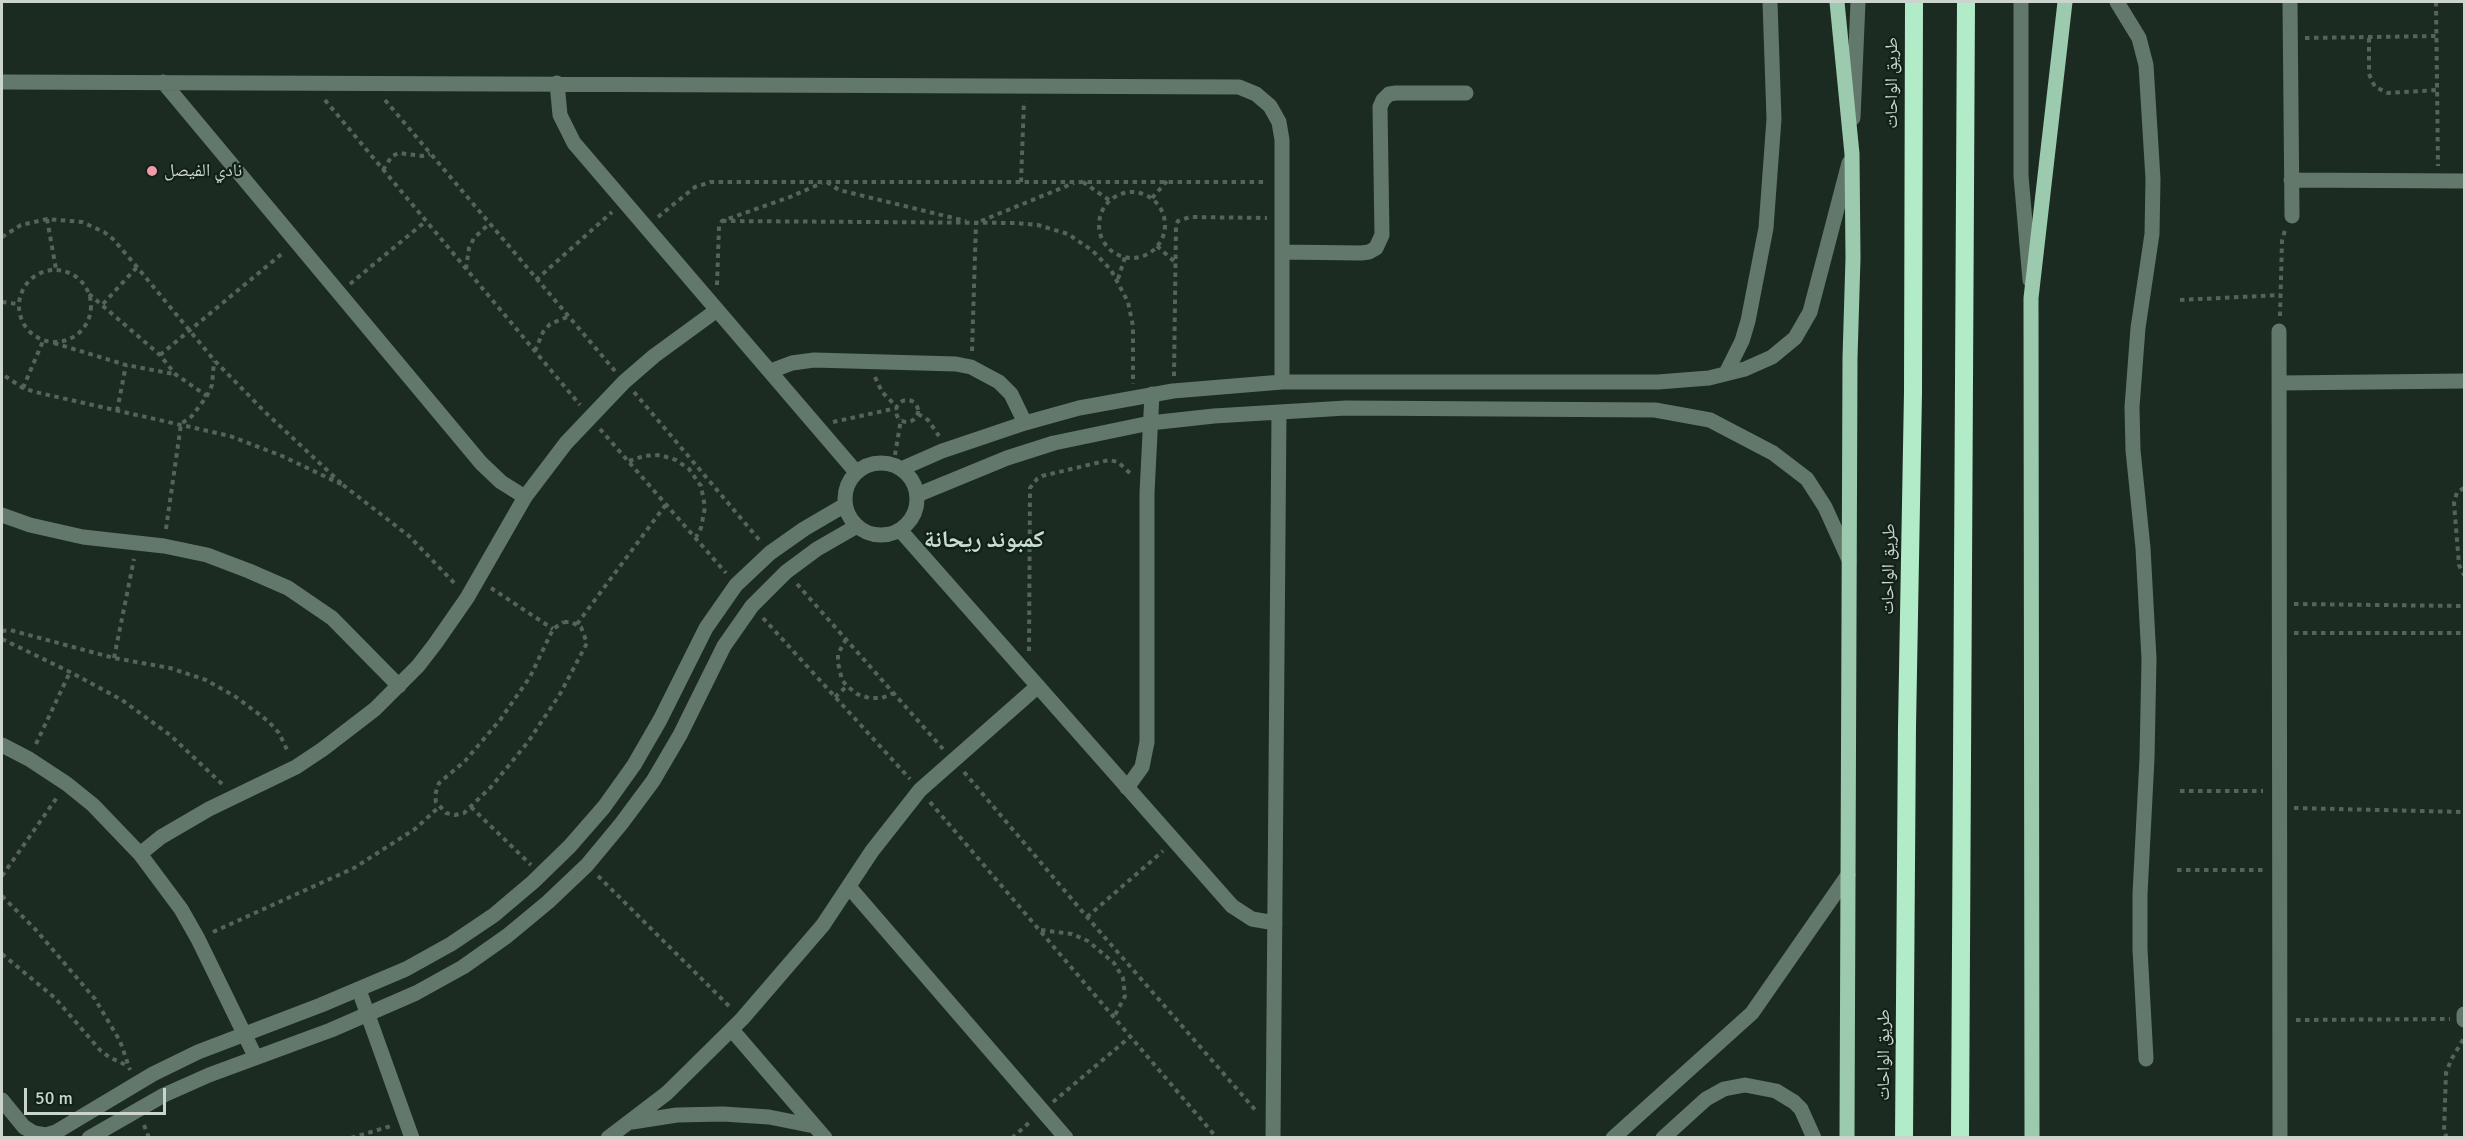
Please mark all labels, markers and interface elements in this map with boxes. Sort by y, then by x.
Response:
street label: طريق الواحات [1881,37,1903,129]
place label: نادي الفيصل [164,160,242,182]
marker: نادي الفيصل [145,164,159,178]
street label: طريق الواحات [1877,523,1901,615]
district label: كمبوند ريحانة [924,527,1044,555]
street label: طريق الواحات [1873,1009,1895,1101]
scale bar [27,1076,170,1114]
text: 50 m [35,1087,73,1109]

